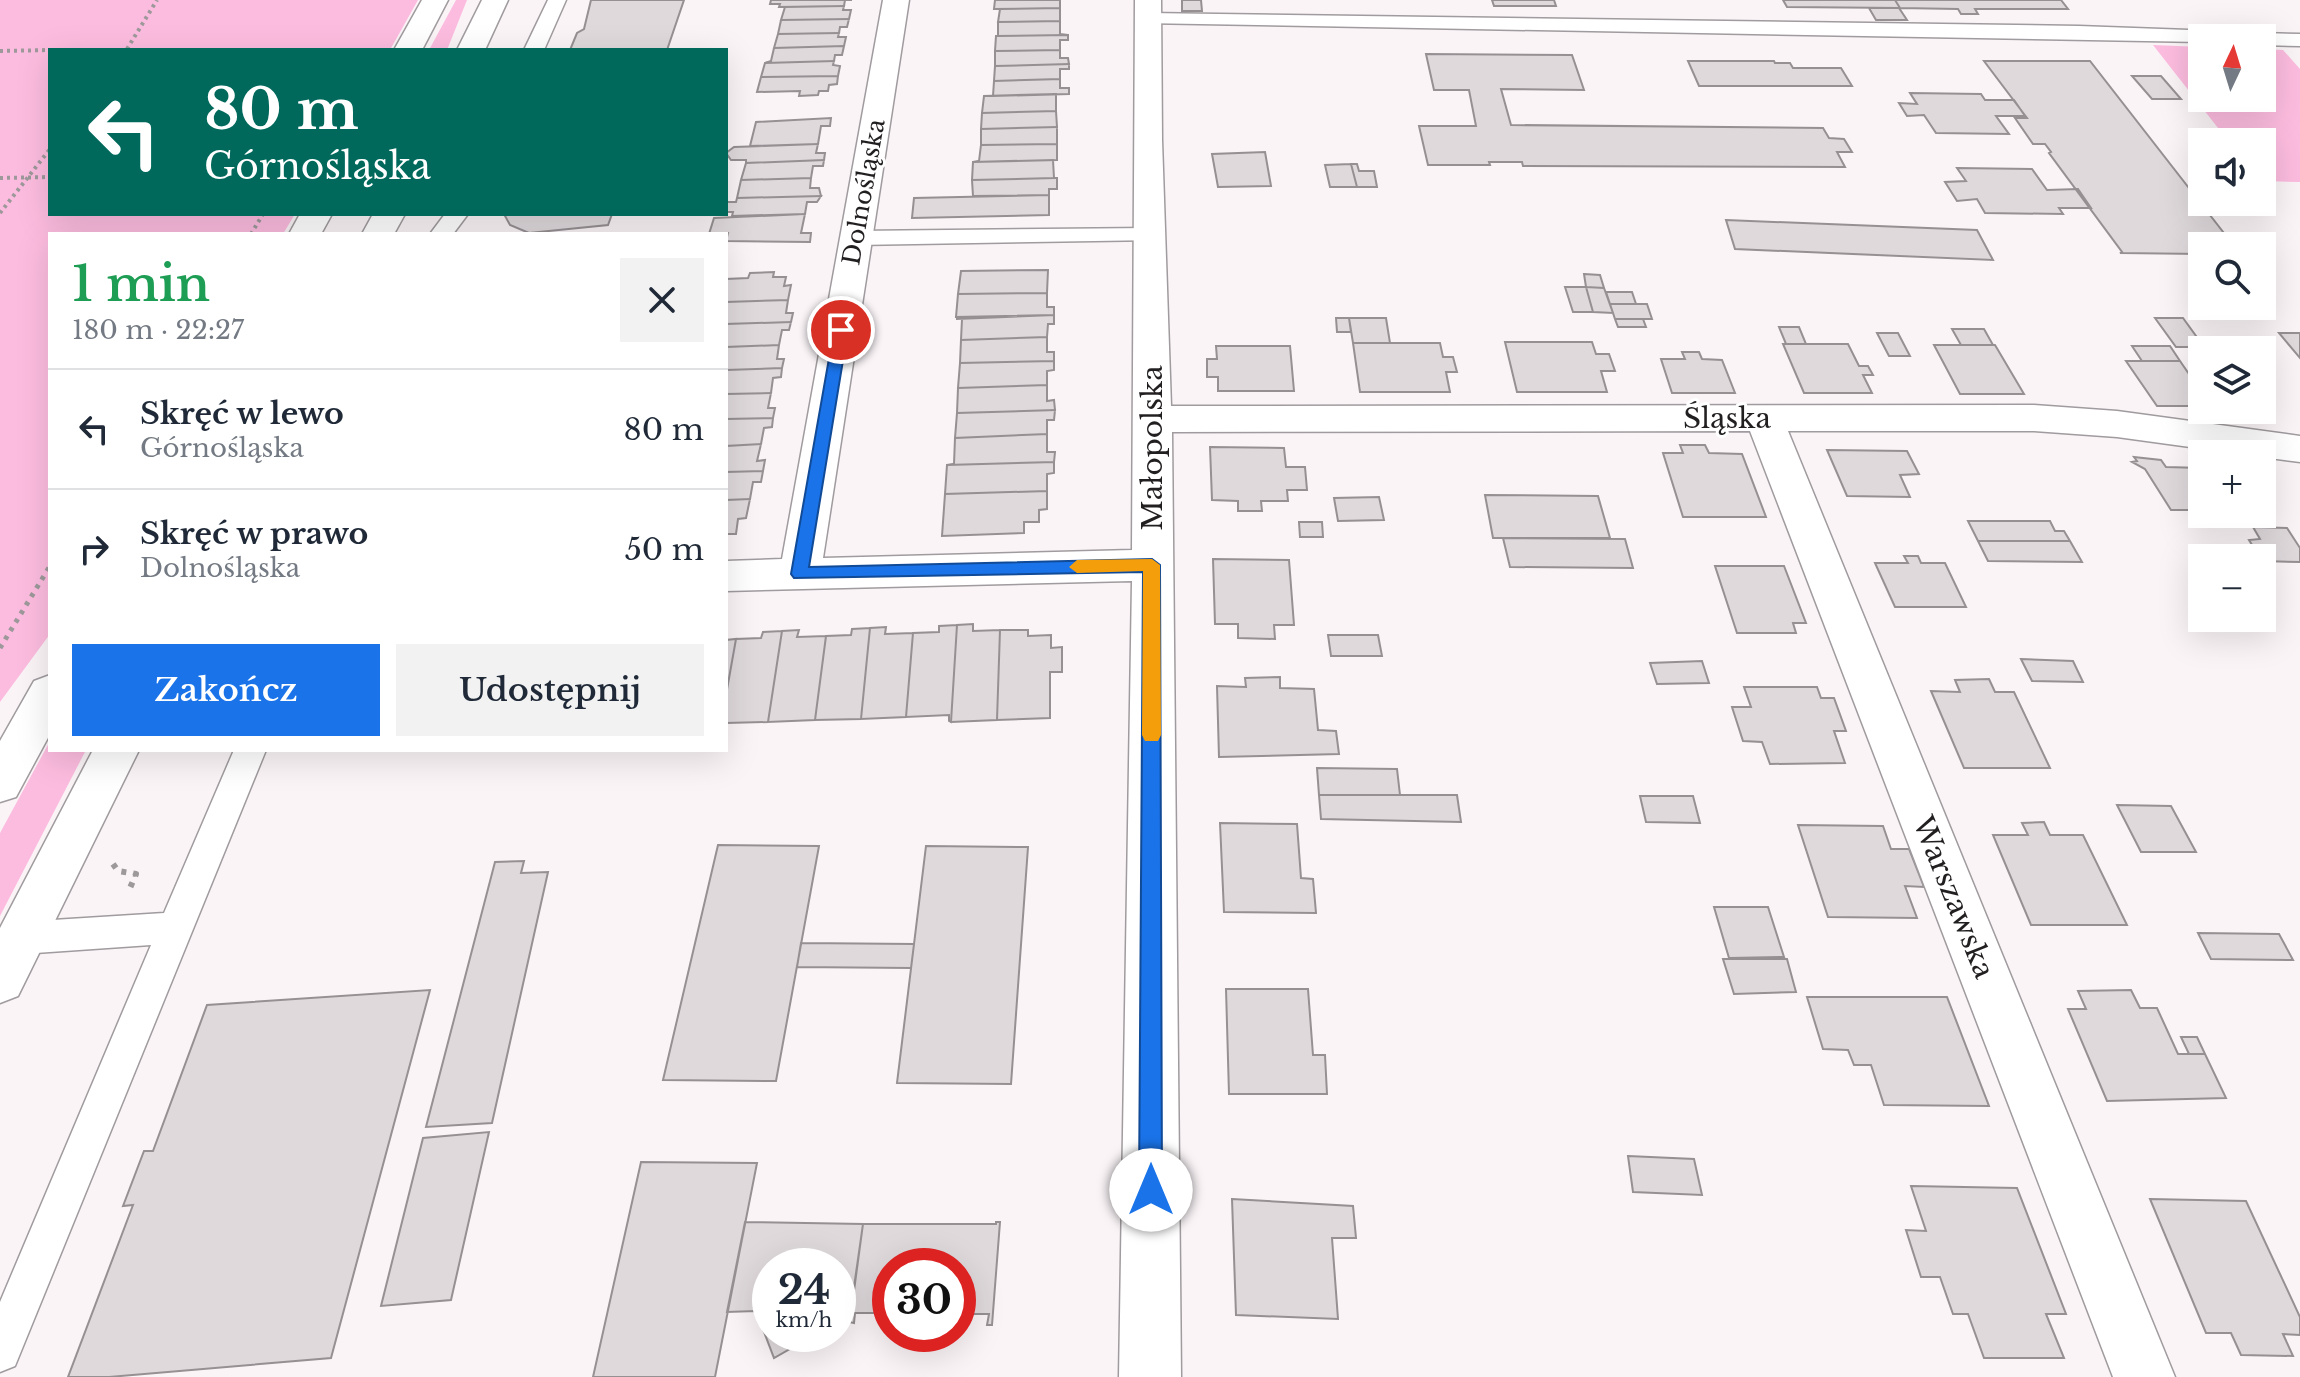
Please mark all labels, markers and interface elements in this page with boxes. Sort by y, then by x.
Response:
north arrow [2188,24,2276,112]
map controls [2188,24,2276,632]
text: 80 m [204,75,359,144]
icon: left [72,80,176,184]
street label: Dolnośląska [836,116,891,267]
button: sound [2188,128,2276,216]
text: Górnośląska [204,144,431,189]
button: search [2188,232,2276,320]
text: 1 min [72,254,210,314]
button: close [620,258,704,342]
pin [807,296,875,364]
icon: arrive [819,308,863,352]
text: 180 m · 22:27 [72,314,244,346]
button: layers [2188,336,2276,424]
street label: Małopolska [1135,365,1170,531]
text: Skręć w lewo [140,395,344,432]
street label: Śląska [1683,401,1772,436]
icon: left [72,407,116,451]
text: 80 m [624,411,704,448]
text: Górnośląska [140,432,304,464]
button: + [2188,440,2276,528]
text: Skręć w prawo [140,515,368,552]
icon: right [72,527,116,571]
text: 50 m [625,531,704,568]
button: − [2188,544,2276,632]
text: Dolnośląska [140,552,300,584]
button: Zakończ [72,644,380,736]
button: Udostępnij [396,644,704,736]
street label: Warszawska [1905,810,2002,984]
position arrow [1109,1148,1193,1232]
speed limit sign: 30 [872,1248,976,1352]
text: 24 [778,1265,830,1315]
text: km/h [776,1308,832,1332]

